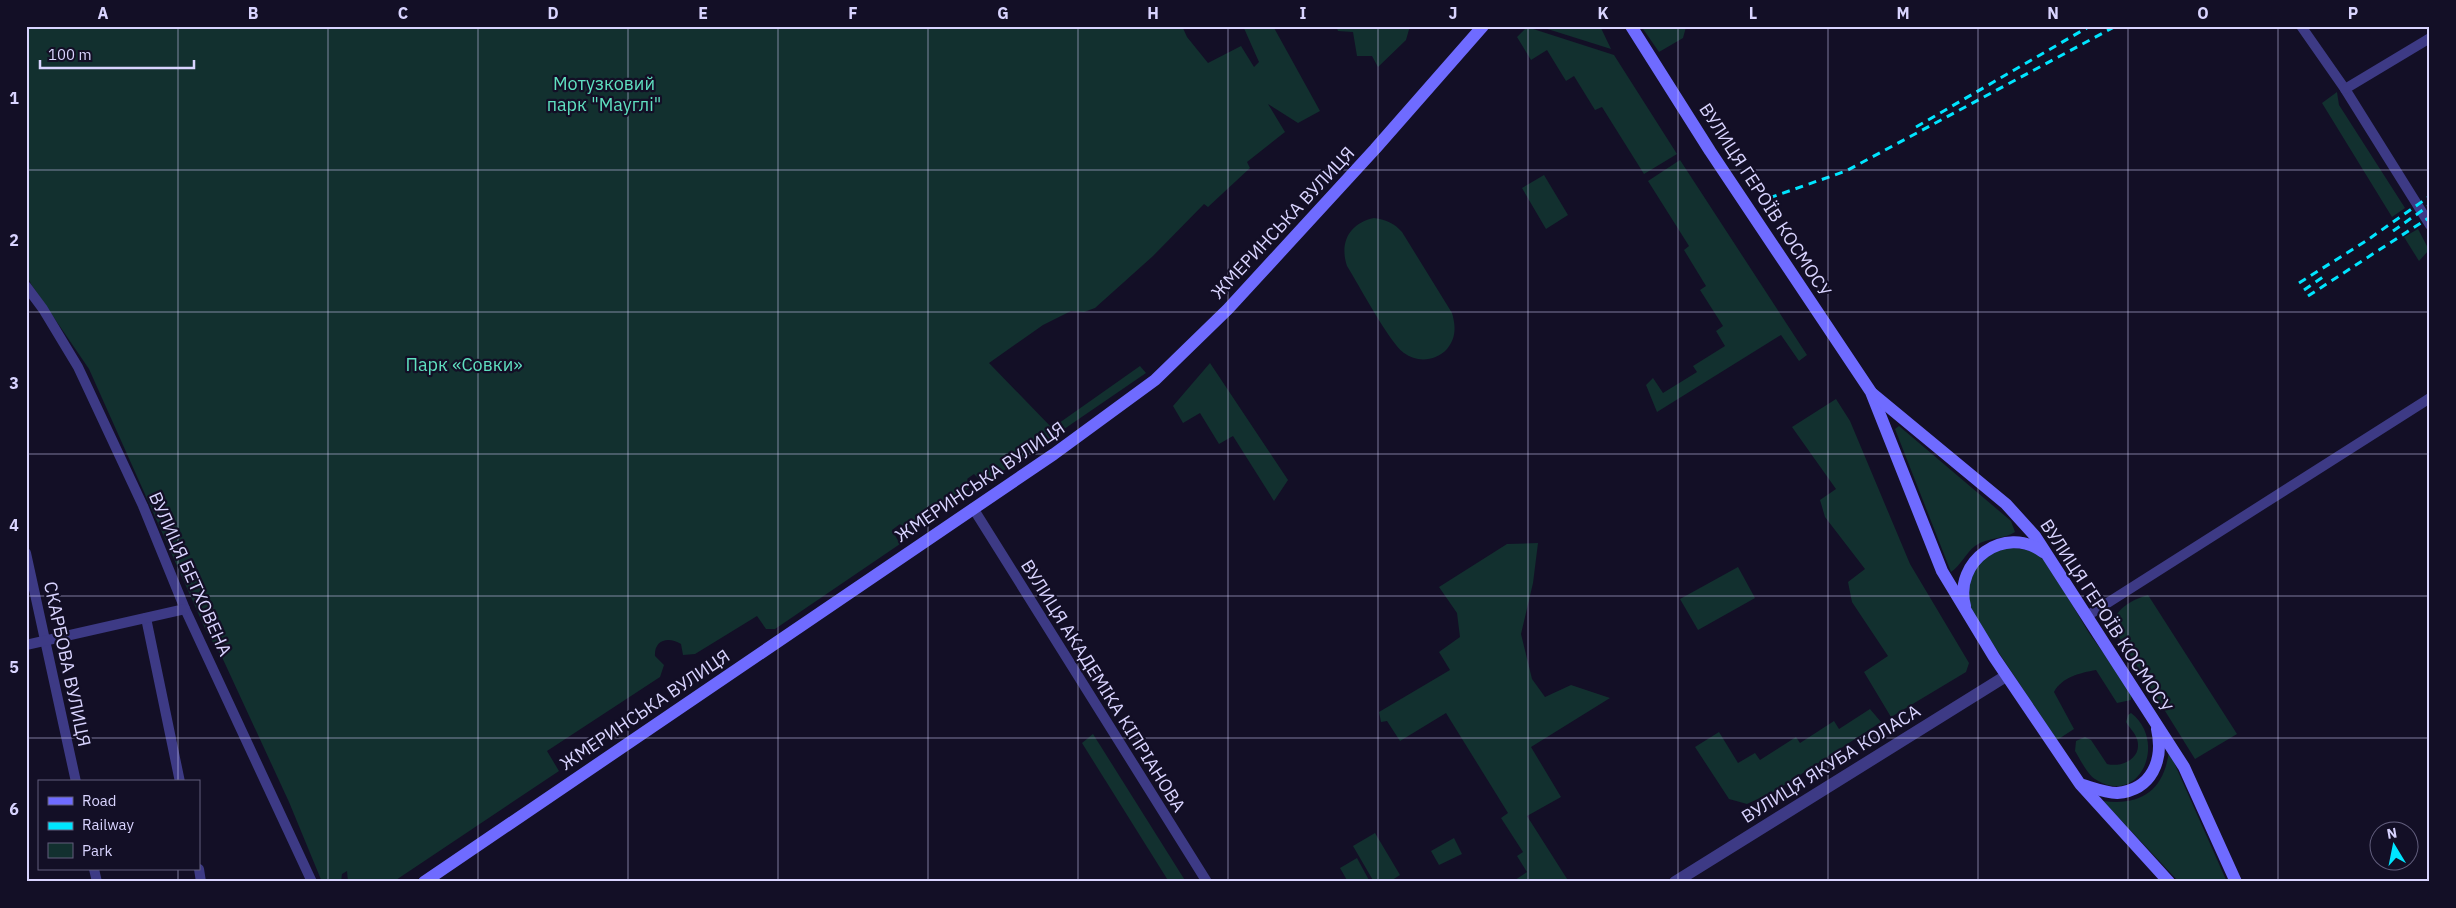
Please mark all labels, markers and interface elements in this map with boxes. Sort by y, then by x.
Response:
text: A [98,3,109,23]
text: B [248,3,259,23]
text: C [398,3,408,23]
text: D [547,3,559,23]
text: E [698,3,708,23]
text: F [848,3,858,23]
text: G [997,3,1009,23]
text: H [1147,3,1159,23]
text: I [1300,3,1307,23]
text: J [1449,3,1457,23]
text: K [1597,3,1609,23]
text: L [1749,3,1757,23]
text: M [1896,3,1910,23]
text: N [2047,3,2059,23]
text: O [2197,3,2209,23]
text: P [2348,3,2358,23]
scale bar [40,38,194,70]
text: 100 m [48,45,92,64]
park label: Мотузковий парк "Мауглі" [547,72,661,116]
text: 1 [9,88,19,108]
street label: ВУЛИЦЯ ГЕРОЇВ КОСМОСУ [1694,99,1837,301]
street label: ЖМЕРИНСЬКА ВУЛИЦЯ [1206,142,1359,304]
text: 2 [9,230,19,250]
park label: Парк «Совки» [406,353,522,376]
text: 3 [9,373,19,393]
street label: ЖМЕРИНСЬКА ВУЛИЦЯ [890,416,1069,547]
street label: ВУЛИЦЯ БЕТХОВЕНА [144,488,237,660]
text: 4 [9,515,19,535]
street label: ВУЛИЦЯ ГЕРОЇВ КОСМОСУ [2035,515,2178,717]
street label: ВУЛИЦЯ АКАДЕМІКА КІПРІАНОВА [1016,555,1191,817]
street label: СКАРБОВА ВУЛИЦЯ [39,579,96,748]
street label: ЖМЕРИНСЬКА ВУЛИЦЯ [555,644,734,775]
text: 5 [9,657,19,677]
street label: ВУЛИЦЯ ЯКУБА КОЛАСА [1737,699,1925,828]
legend [38,780,200,870]
text: Road [82,791,117,810]
text: 6 [9,799,19,819]
text: Railway [82,815,135,834]
north arrow [2368,820,2418,870]
text: N [2385,823,2398,843]
text: Park [82,841,112,860]

